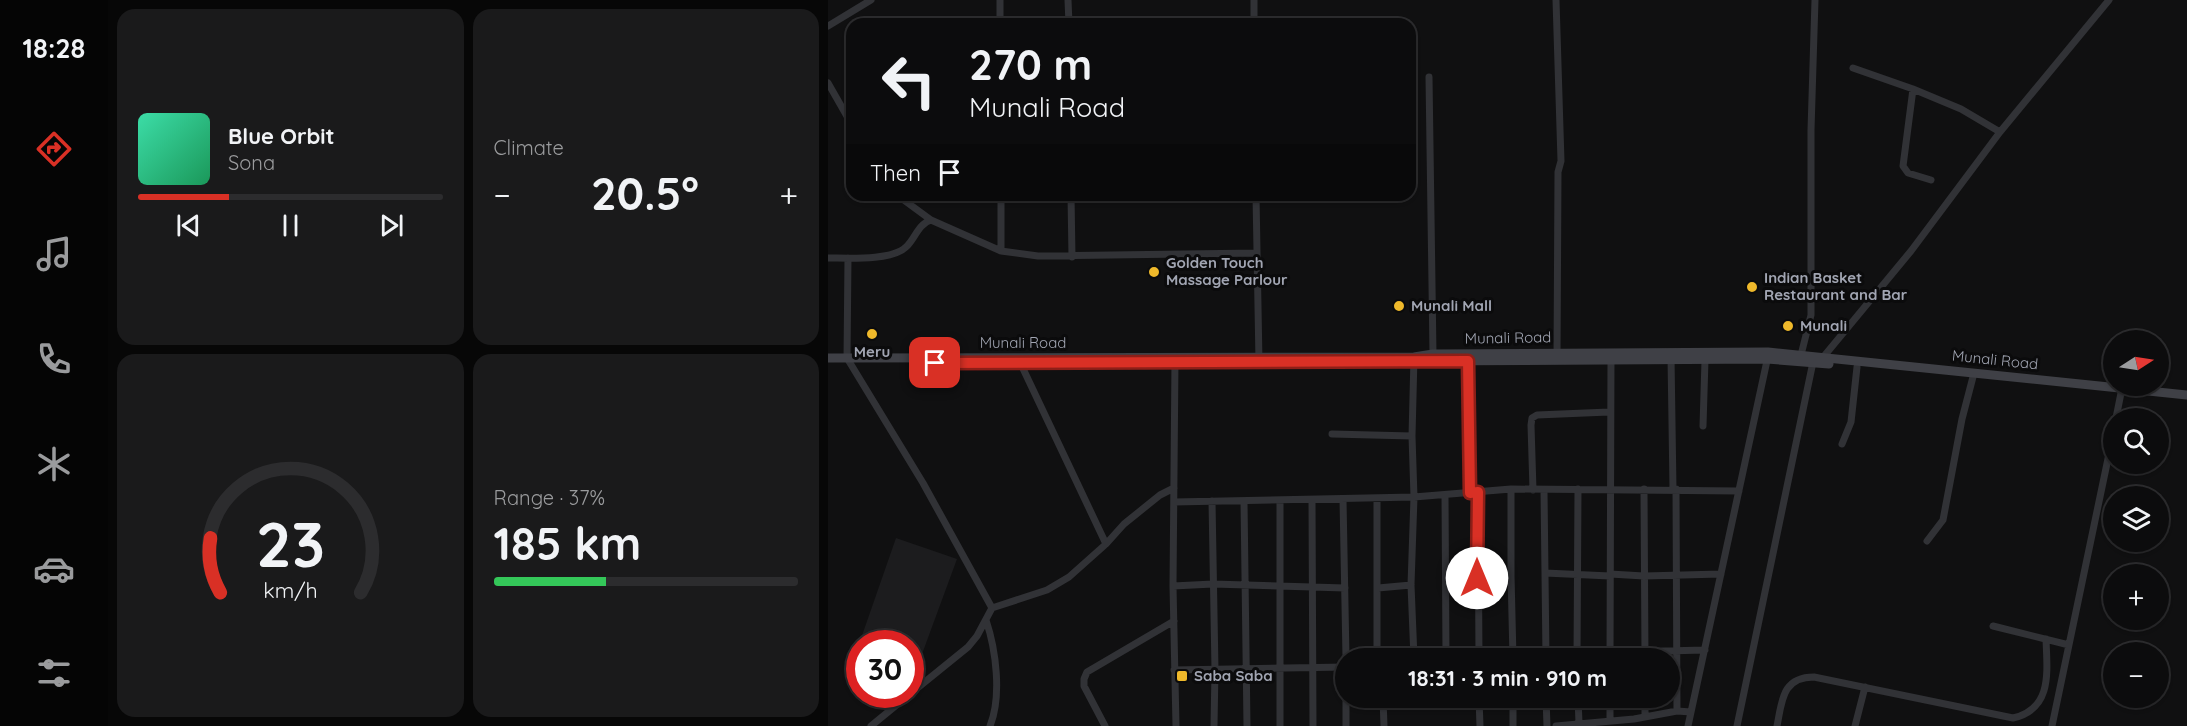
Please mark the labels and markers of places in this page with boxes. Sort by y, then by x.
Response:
place label: Golden Touch Massage Parlour [1166,253,1288,289]
marker: Golden Touch Massage Parlour [1147,265,1161,279]
place label: Indian Basket Restaurant and Bar [1764,268,1908,304]
marker: Indian Basket Restaurant and Bar [1745,280,1759,294]
place label: Munali Mall [1411,296,1492,315]
marker: Munali Mall [1392,299,1406,313]
place label: Munali [1800,316,1847,335]
marker: Munali [1781,319,1795,333]
marker: Meru [865,327,879,341]
pin [909,337,960,388]
place label: Meru [854,342,890,361]
place label: Saba Saba [1194,666,1273,685]
marker: Saba Saba [1175,669,1189,683]

